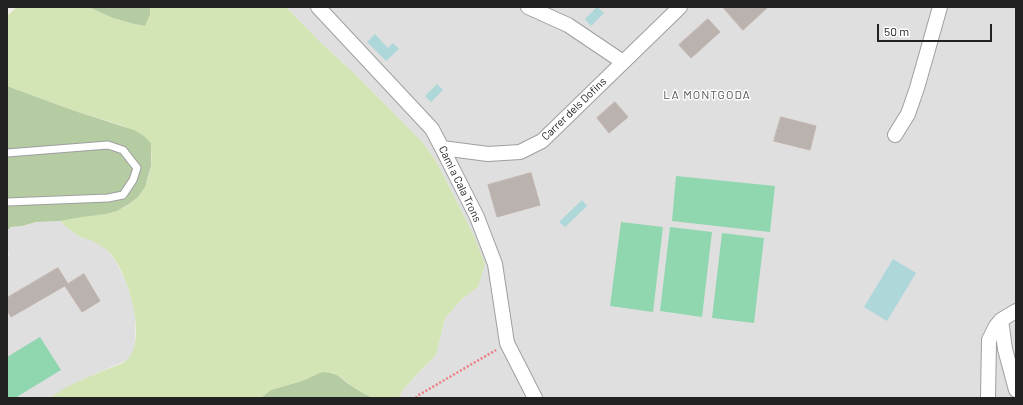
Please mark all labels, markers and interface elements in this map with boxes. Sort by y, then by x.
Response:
scale bar [879,16,994,42]
text: 50 m [884,24,909,38]
street label: Carrer dels Dofins [539,75,609,143]
district label: LA MONTGODA [663,88,751,102]
street label: Camí a Cala Trons [436,144,484,224]

